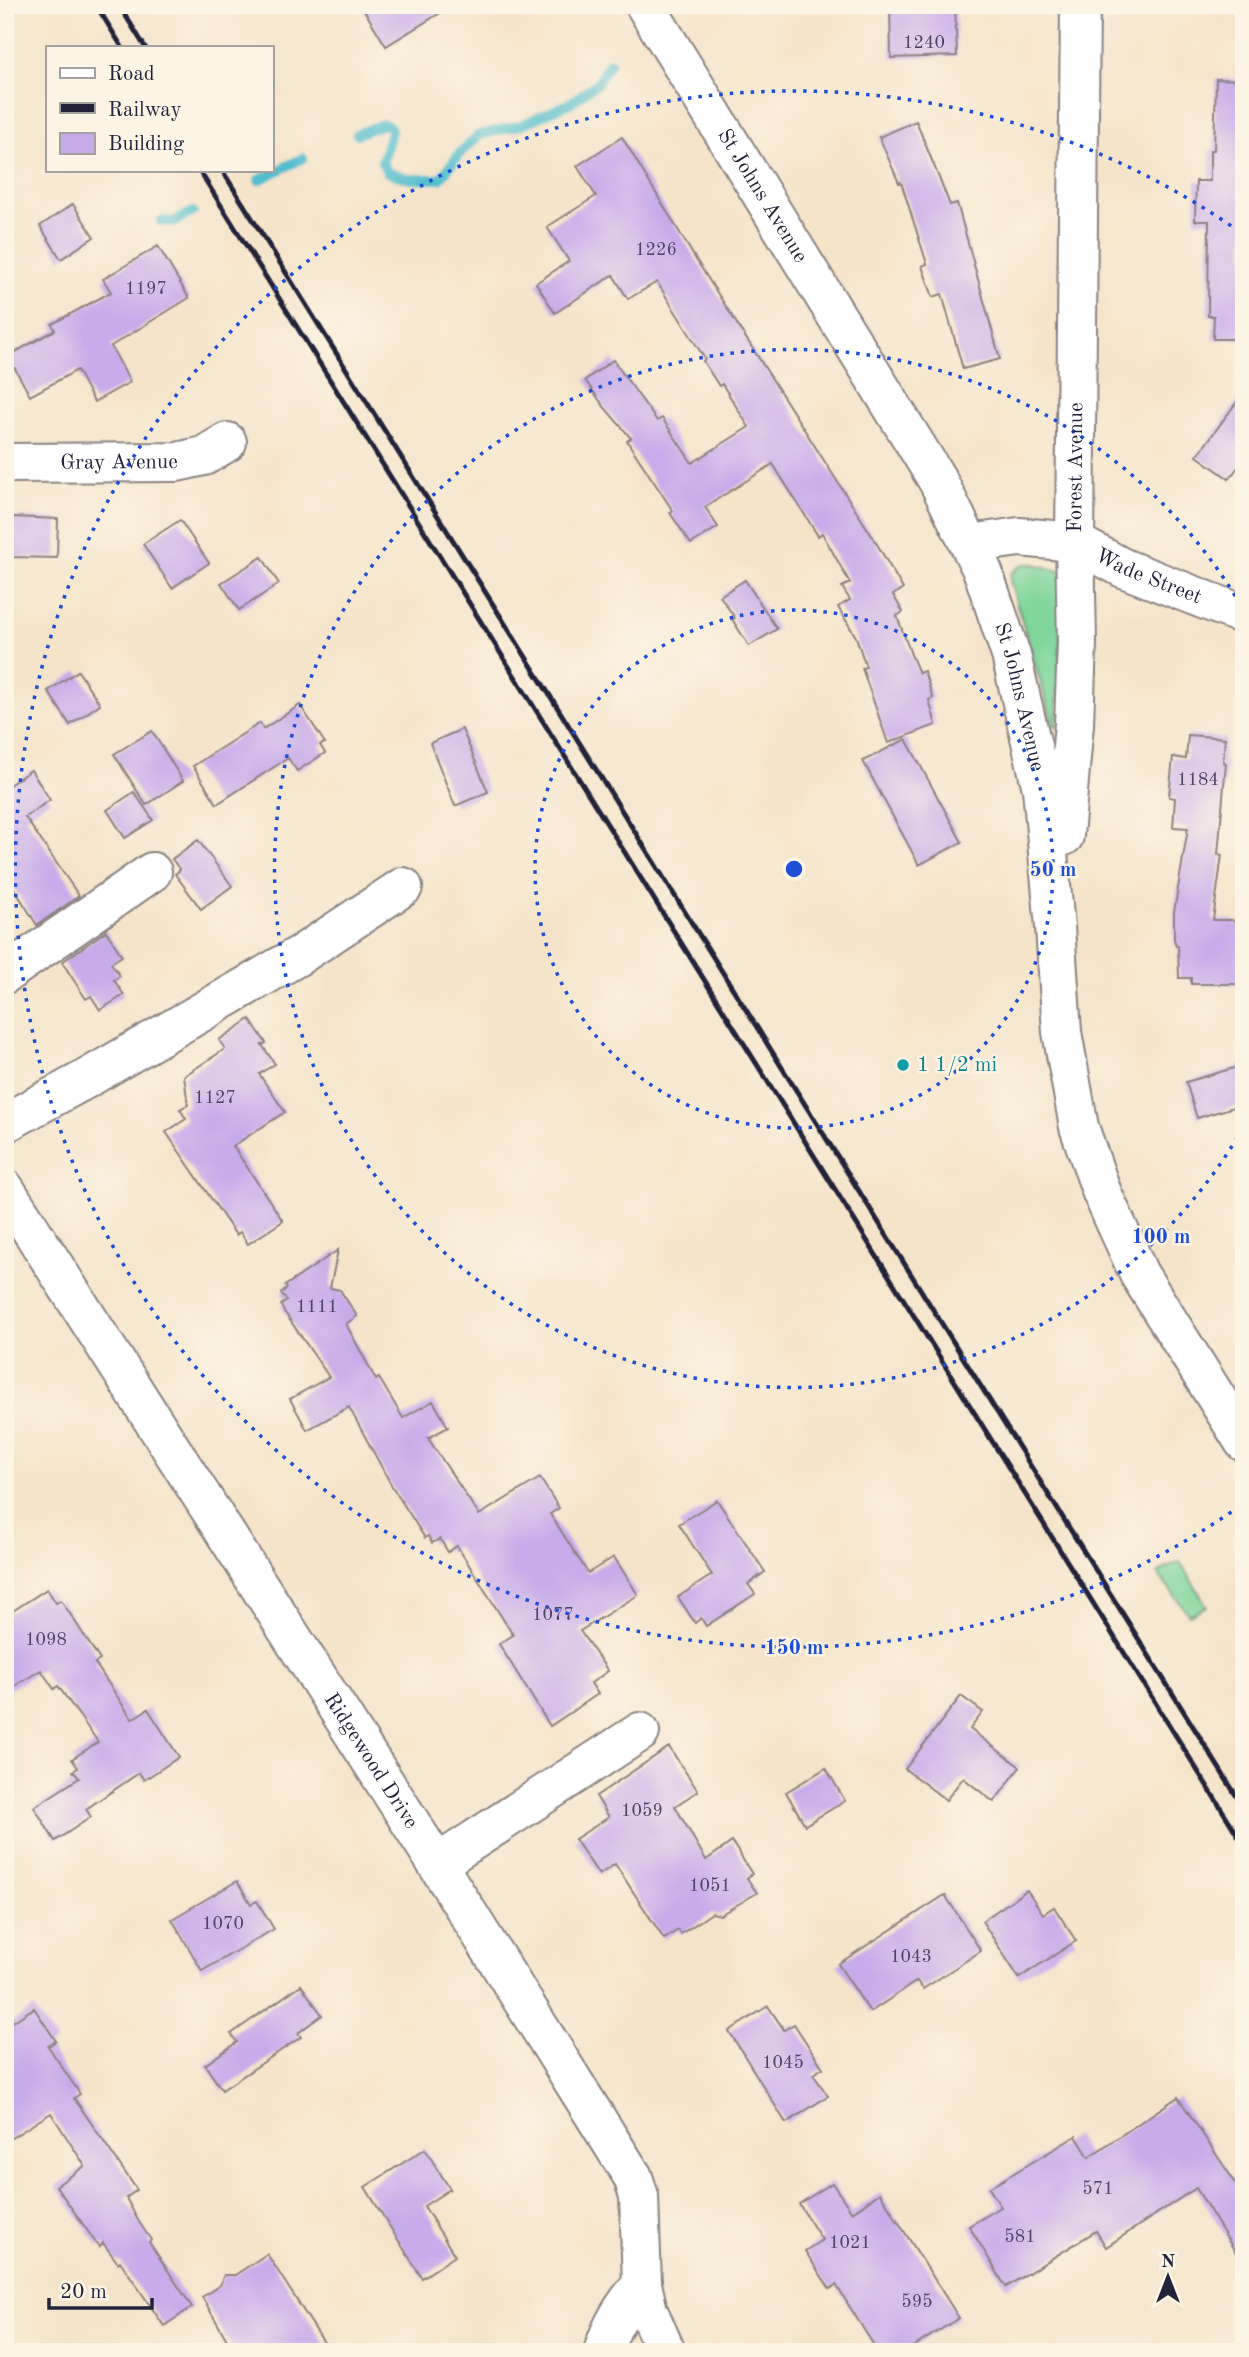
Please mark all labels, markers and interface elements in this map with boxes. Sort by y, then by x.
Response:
house number: 1240 [903,34,945,52]
legend [46,46,273,172]
text: Road [108,64,155,85]
text: Railway [108,100,182,121]
street label: St Johns Avenue [713,125,811,266]
text: Building [108,134,185,155]
house number: 1226 [635,241,677,259]
house number: 1197 [125,280,167,298]
street label: Forest Avenue [1065,402,1087,533]
street label: Gray Avenue [60,451,178,473]
street label: Wade Street [1092,544,1205,608]
street label: St Johns Avenue [990,620,1048,774]
house number: 1184 [1177,771,1219,789]
centre of rings [782,857,806,881]
text: 50 m [1029,860,1077,881]
place label: 1 1/2 mi [917,1055,997,1076]
marker: 1 1/2 mi [895,1057,911,1073]
house number: 1127 [194,1089,236,1107]
text: 100 m [1131,1227,1191,1248]
house number: 1111 [296,1298,338,1316]
house number: 1077 [532,1606,574,1624]
house number: 1098 [25,1631,67,1649]
text: 150 m [764,1638,824,1659]
street label: Ridgewood Drive [320,1689,422,1832]
house number: 1059 [621,1802,663,1820]
house number: 1051 [689,1877,731,1895]
house number: 1070 [202,1915,244,1933]
house number: 1043 [890,1948,932,1966]
house number: 1045 [762,2054,804,2072]
house number: 571 [1082,2180,1114,2198]
house number: 581 [1004,2228,1036,2246]
house number: 1021 [829,2234,871,2252]
north arrow [1134,2242,1204,2312]
text: N [1161,2253,1176,2272]
scale bar [49,2266,152,2310]
text: 20 m [60,2282,107,2303]
house number: 595 [901,2293,933,2311]

